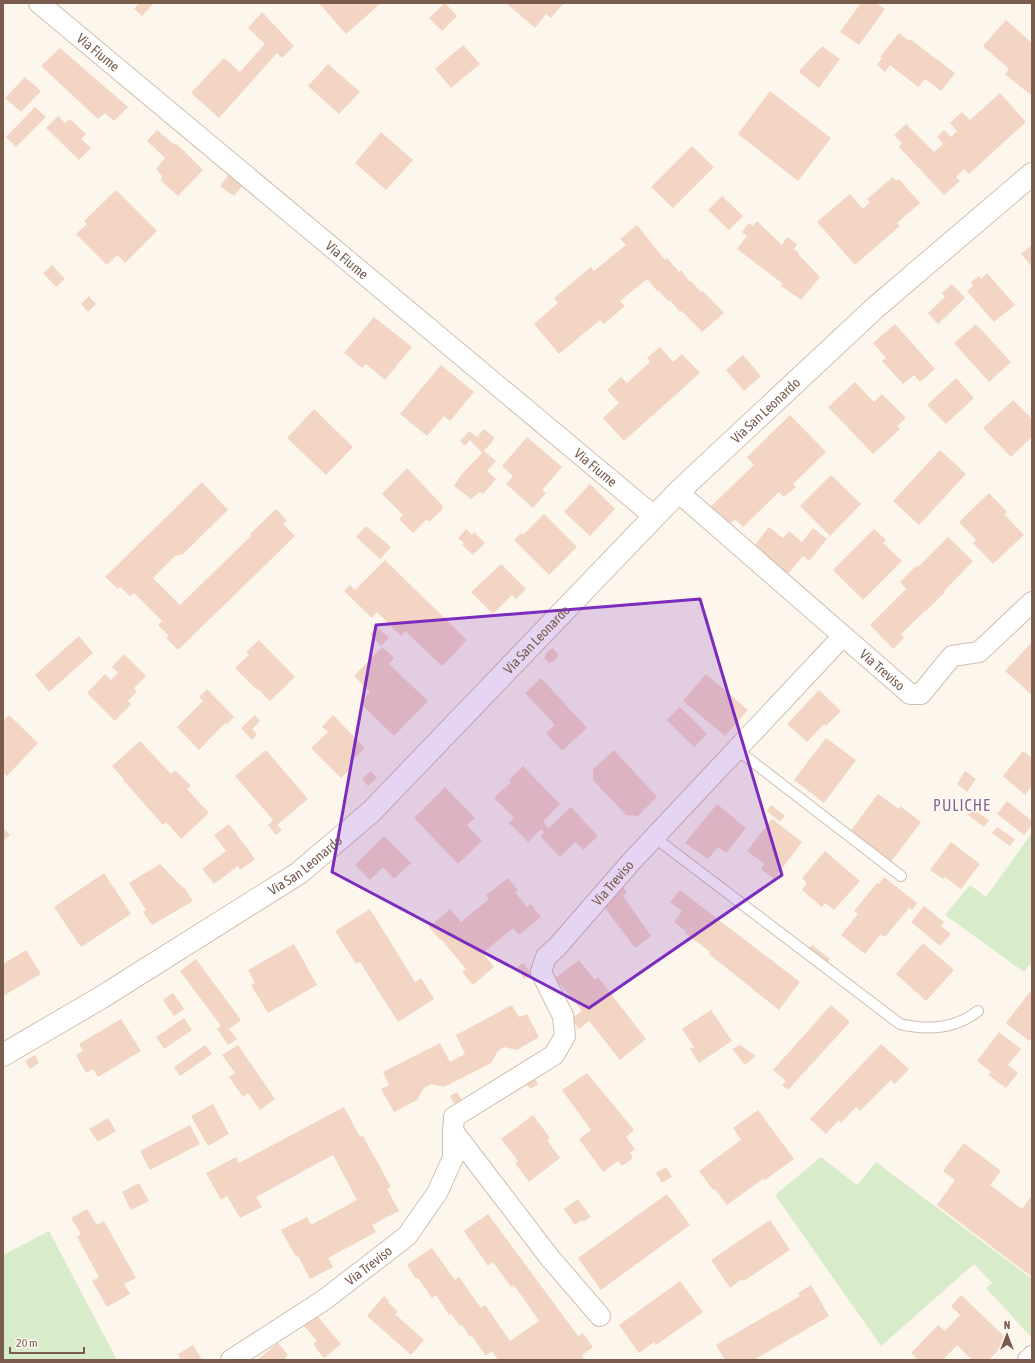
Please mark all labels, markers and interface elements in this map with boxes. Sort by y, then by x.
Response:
street label: Via Fiume [74,30,123,75]
street label: Via Fiume [322,238,371,282]
street label: Via San Leonardo [728,374,803,446]
street label: Via Fiume [571,445,620,490]
street label: Via San Leonardo [500,602,573,677]
street label: Via Treviso [856,646,908,694]
district label: PULICHE [933,796,991,814]
street label: Via San Leonardo [265,832,345,898]
street label: Via Treviso [589,857,637,909]
street label: Via Treviso [342,1243,395,1289]
north arrow [987,1315,1027,1355]
text: N [1004,1319,1010,1331]
scale bar [10,1329,84,1355]
text: 20 m [16,1336,38,1350]

